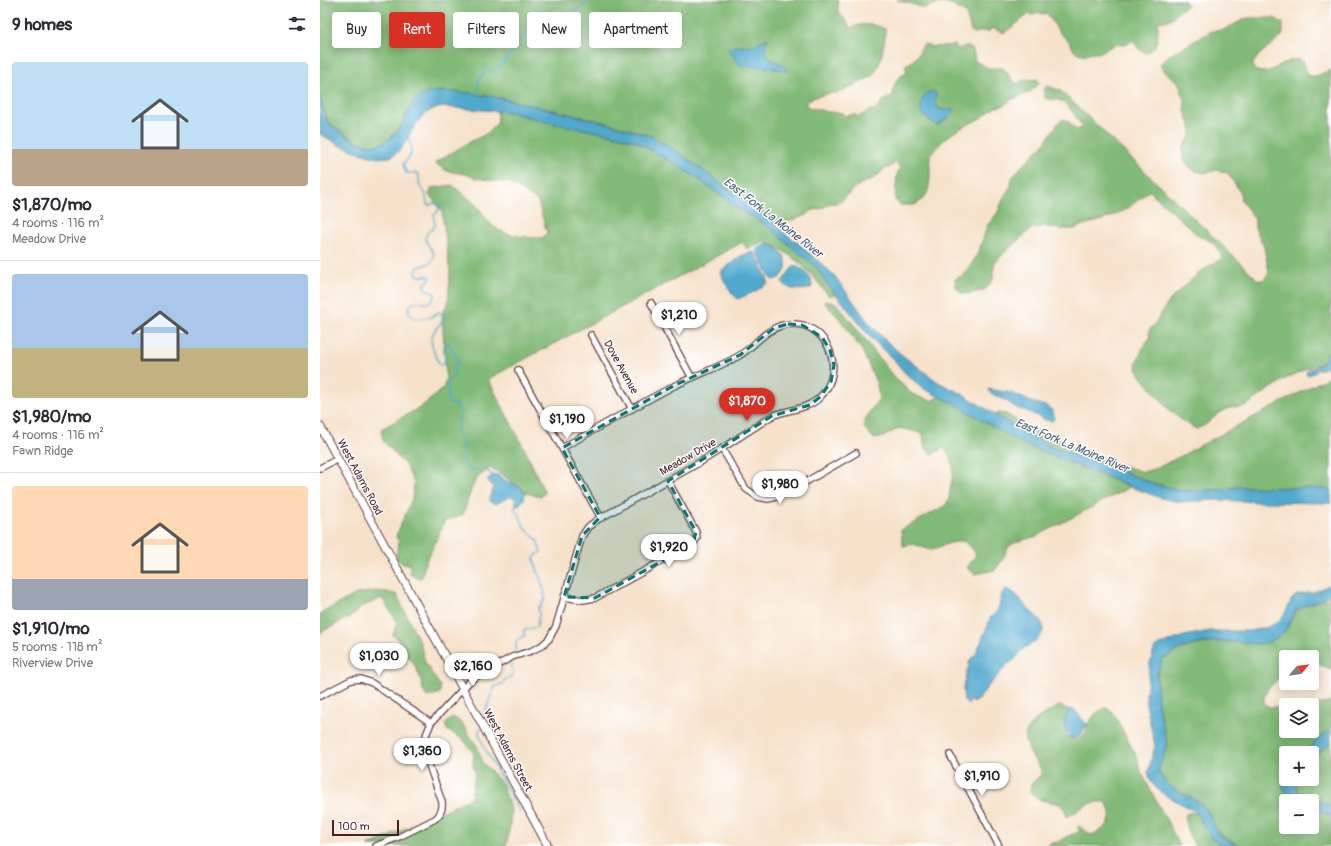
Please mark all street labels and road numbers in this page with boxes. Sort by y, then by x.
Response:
street label: Dove Avenue [601,338,641,397]
street label: Meadow Drive [658,435,719,478]
street label: West Adams Road [335,437,385,517]
street label: West Adams Street [481,707,535,794]

